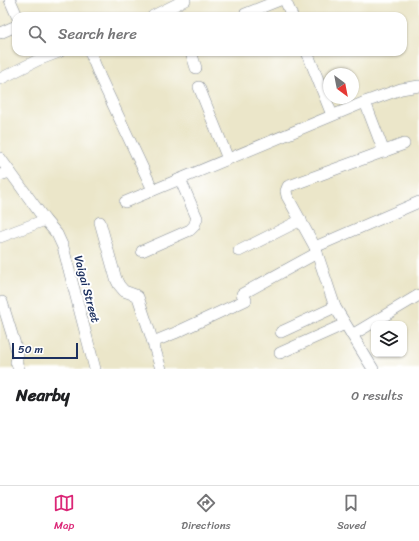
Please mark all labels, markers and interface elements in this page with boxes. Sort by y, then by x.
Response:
search box [12,12,407,56]
text: Search here [58,21,137,47]
icon: search [26,23,48,45]
north arrow [323,68,359,104]
street label: Vaigai Street [67,253,107,325]
map controls [371,321,407,357]
button: layers [371,321,407,357]
text: 50 m [18,340,43,359]
scale bar [12,341,78,360]
text: Nearby [16,380,70,410]
text: 0 results [351,384,403,407]
tab: Map [53,492,75,535]
tab: Directions [181,492,231,535]
tab: Saved [337,492,366,535]

